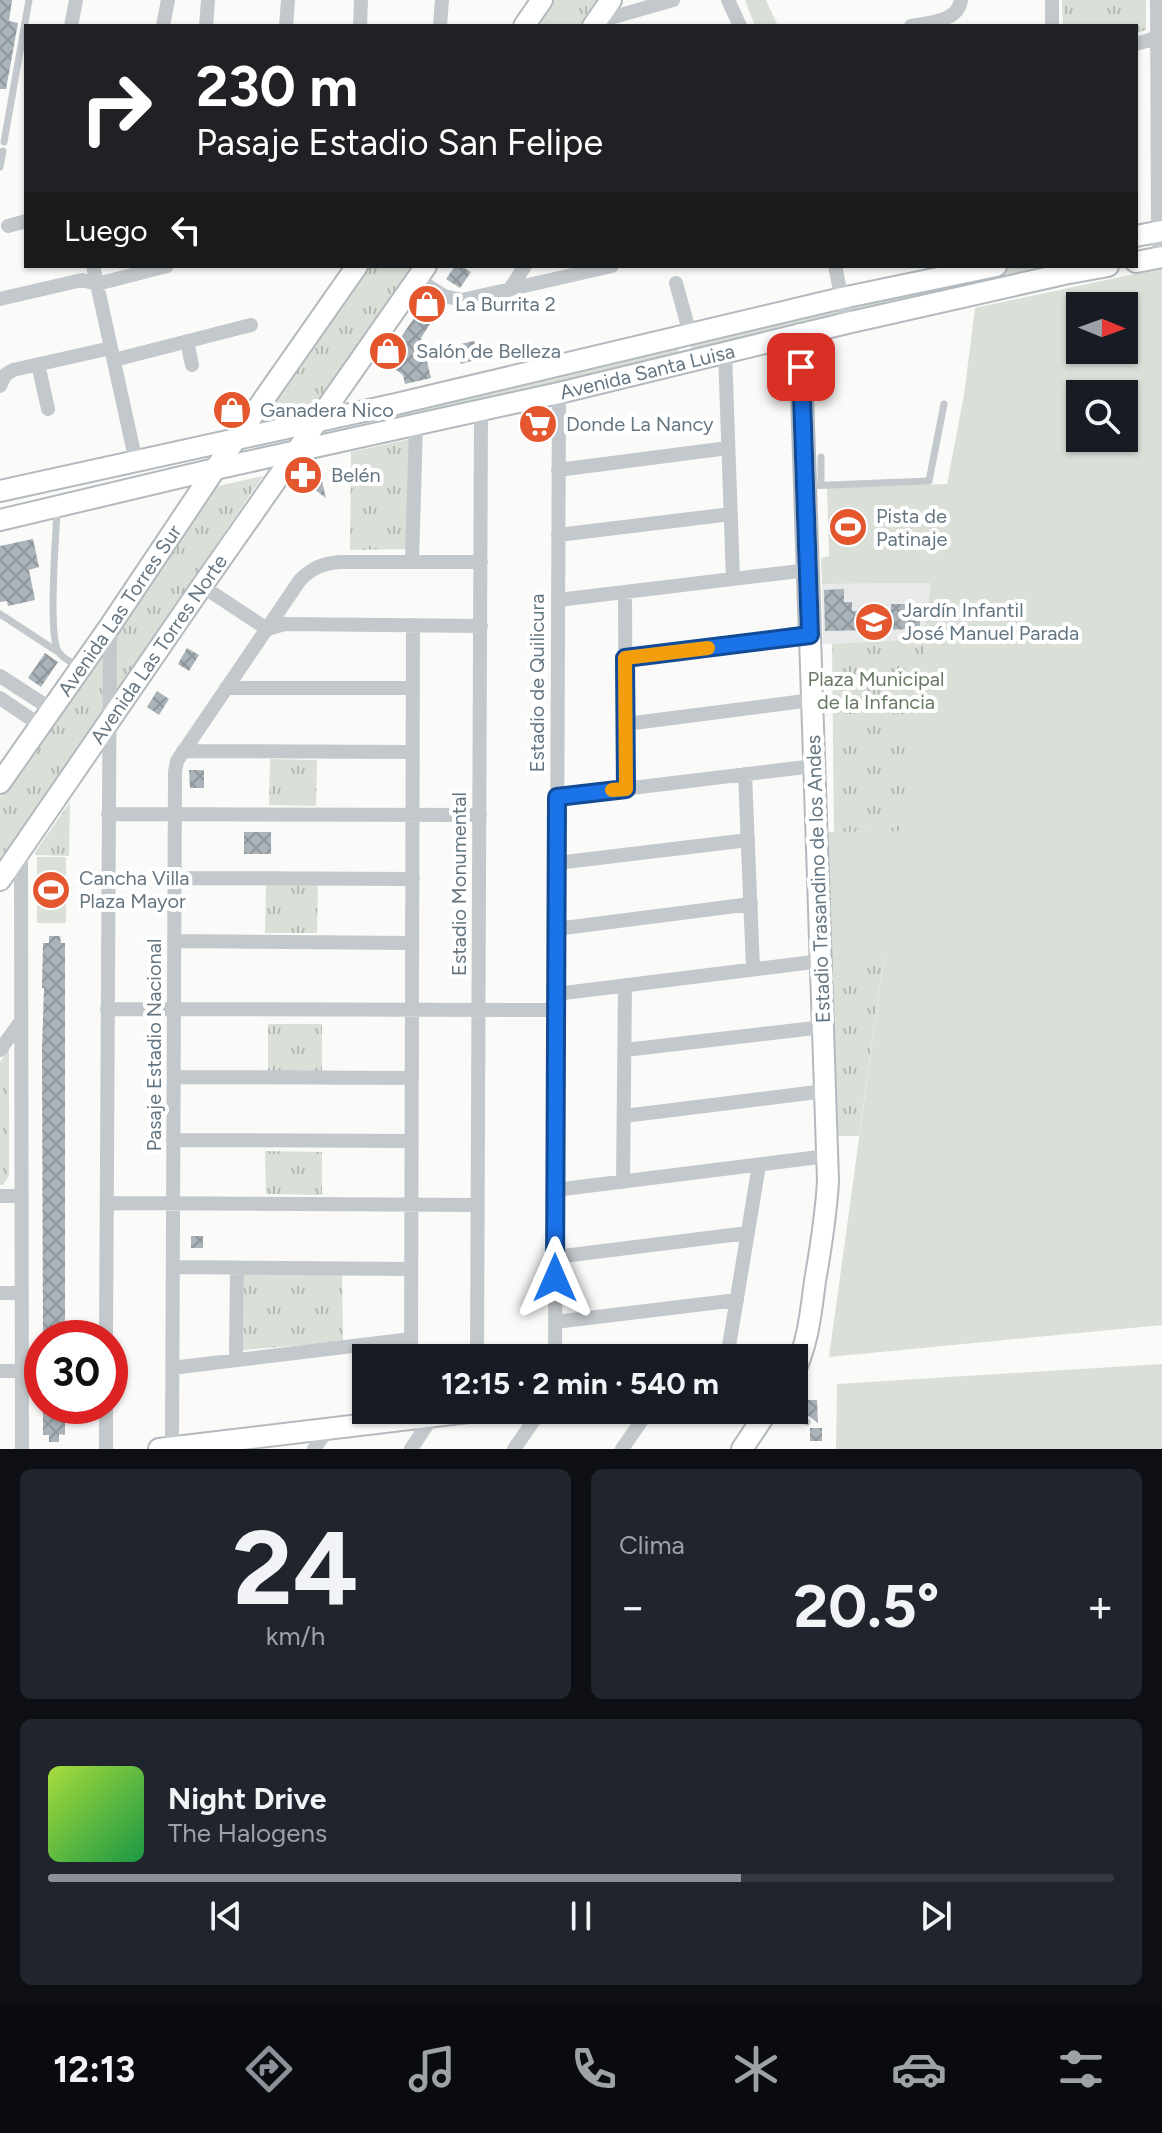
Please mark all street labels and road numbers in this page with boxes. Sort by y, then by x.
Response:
street label: Avenida Santa Luisa [557,339,737,404]
street label: Avenida Las Torres Sur [53,520,187,701]
street label: Avenida Las Torres Norte [85,550,232,749]
street label: Estadio de Quilicura [525,594,549,772]
street label: Estadio Trasandino de los Andes [801,735,835,1023]
street label: Estadio Monumental [447,792,471,976]
street label: Pasaje Estadio Nacional [142,939,166,1151]

